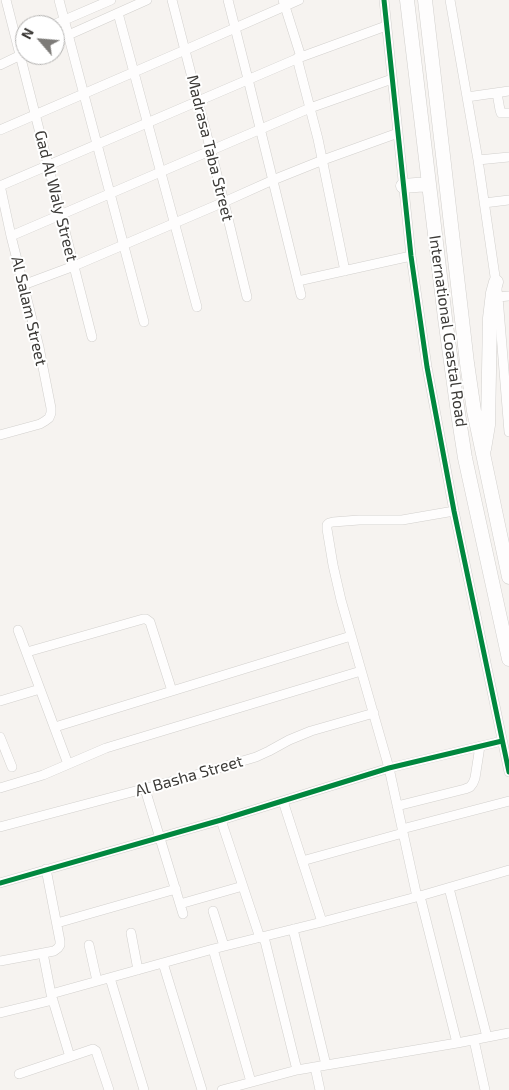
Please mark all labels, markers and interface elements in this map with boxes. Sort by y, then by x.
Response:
north arrow [15,15,65,65]
text: N [17,25,37,42]
street label: Madrasa Taba Street [183,73,237,223]
street label: Gad Al Waly Street [30,128,82,264]
street label: International Coastal Road [425,234,471,428]
street label: Al Salam Street [7,254,51,368]
street label: Al Basha Street [133,751,245,801]

